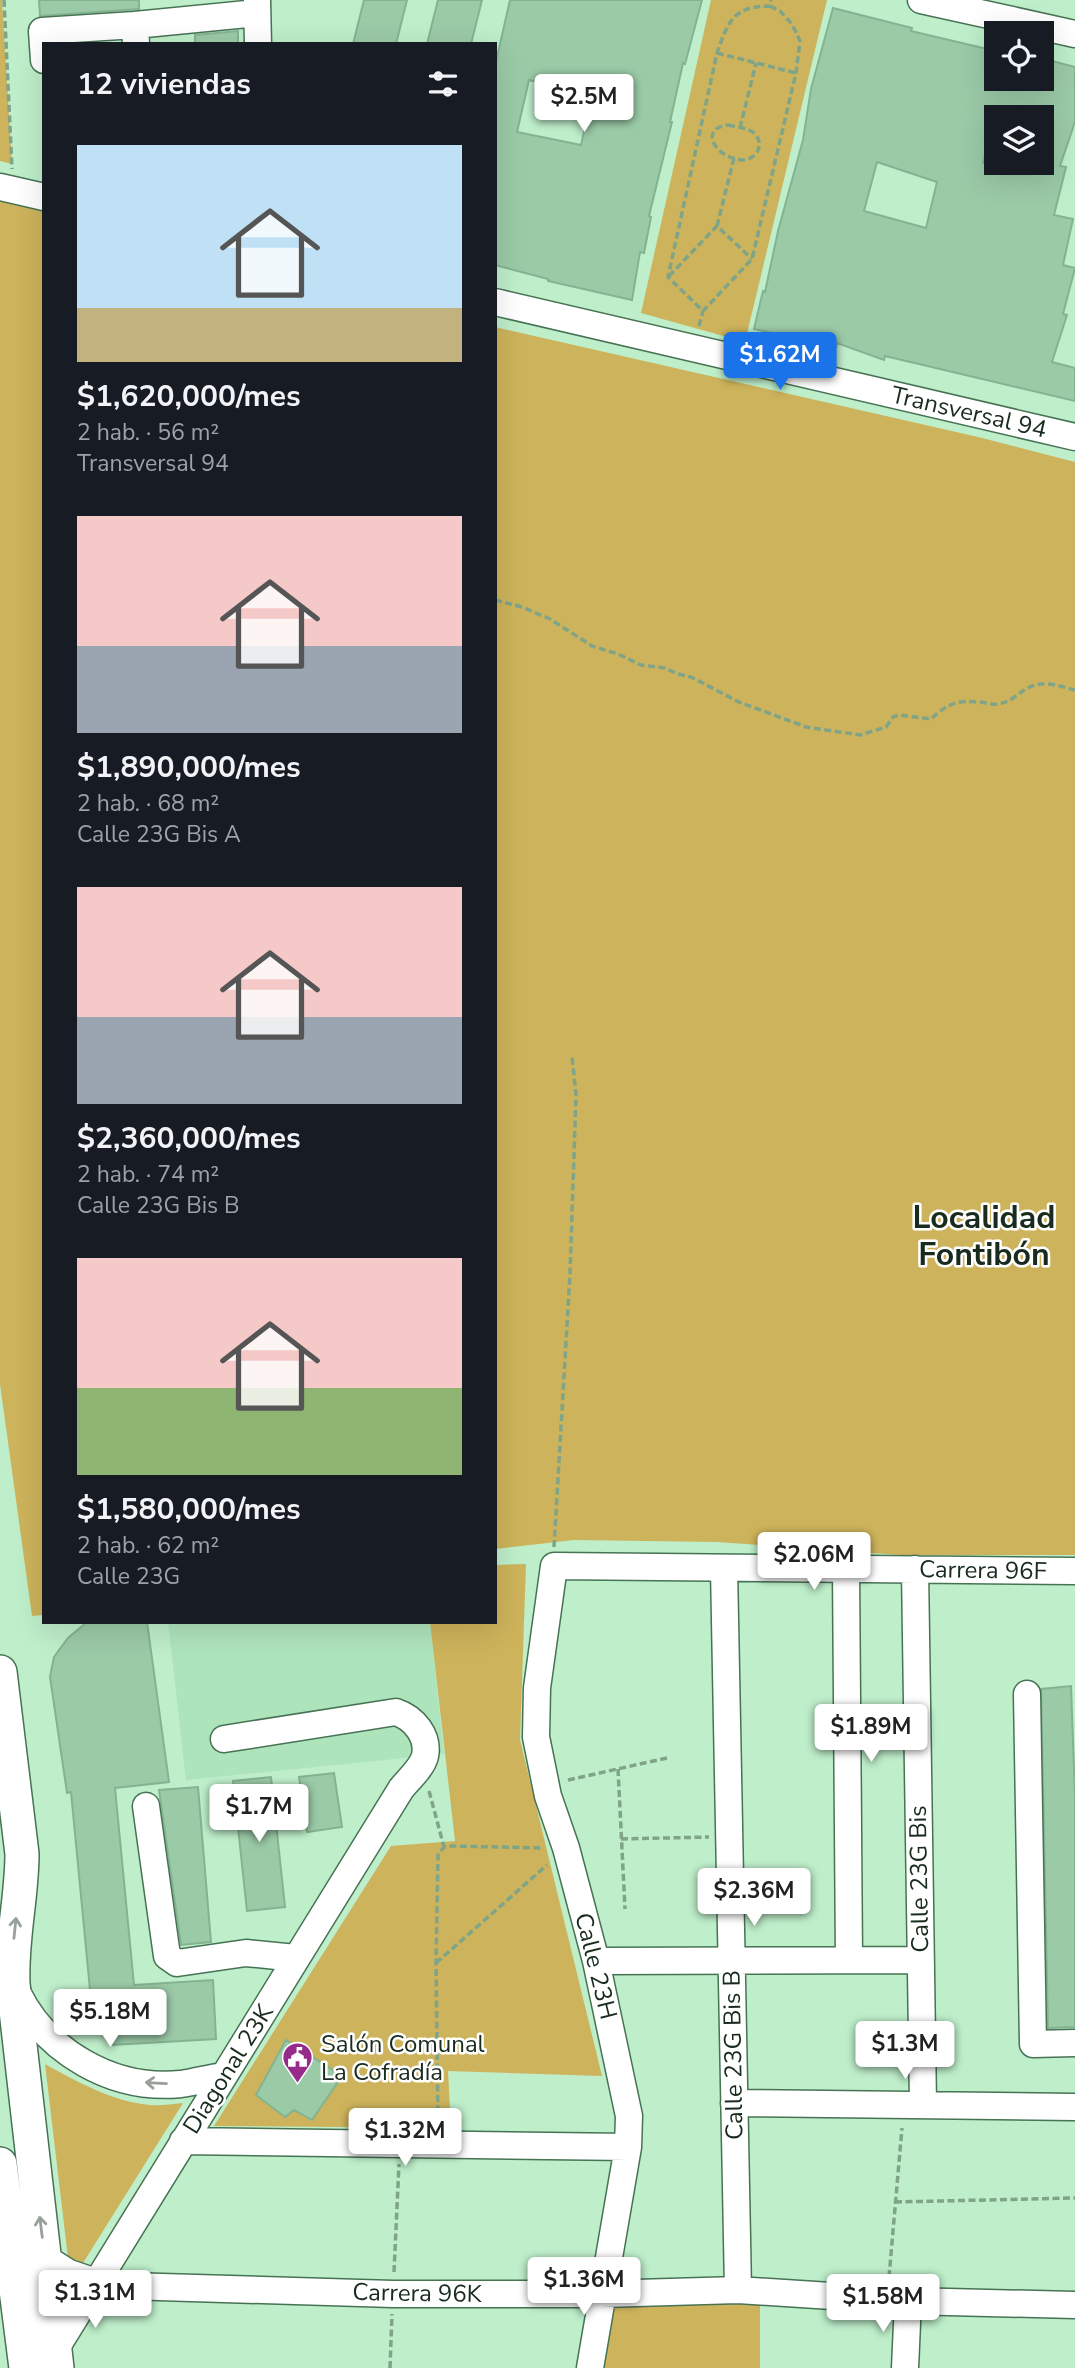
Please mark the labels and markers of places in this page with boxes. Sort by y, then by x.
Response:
pin: $2.5M [535,74,633,134]
pin: $1.62M [723,332,837,392]
pin: $2.06M [757,1532,871,1592]
pin: $1.89M [814,1704,928,1764]
pin: $1.7M [210,1784,308,1844]
pin: $2.36M [697,1868,811,1928]
pin: $5.18M [53,1990,167,2049]
pin: $1.3M [856,2022,954,2081]
place label: Salón Comunal La Cofradía [321,2028,485,2088]
public building icon: Salón Comunal La Cofradía [281,2041,315,2085]
pin: $1.32M [348,2108,462,2168]
pin: $1.36M [527,2258,641,2317]
pin: $1.31M [38,2270,152,2330]
pin: $1.58M [826,2274,940,2334]

